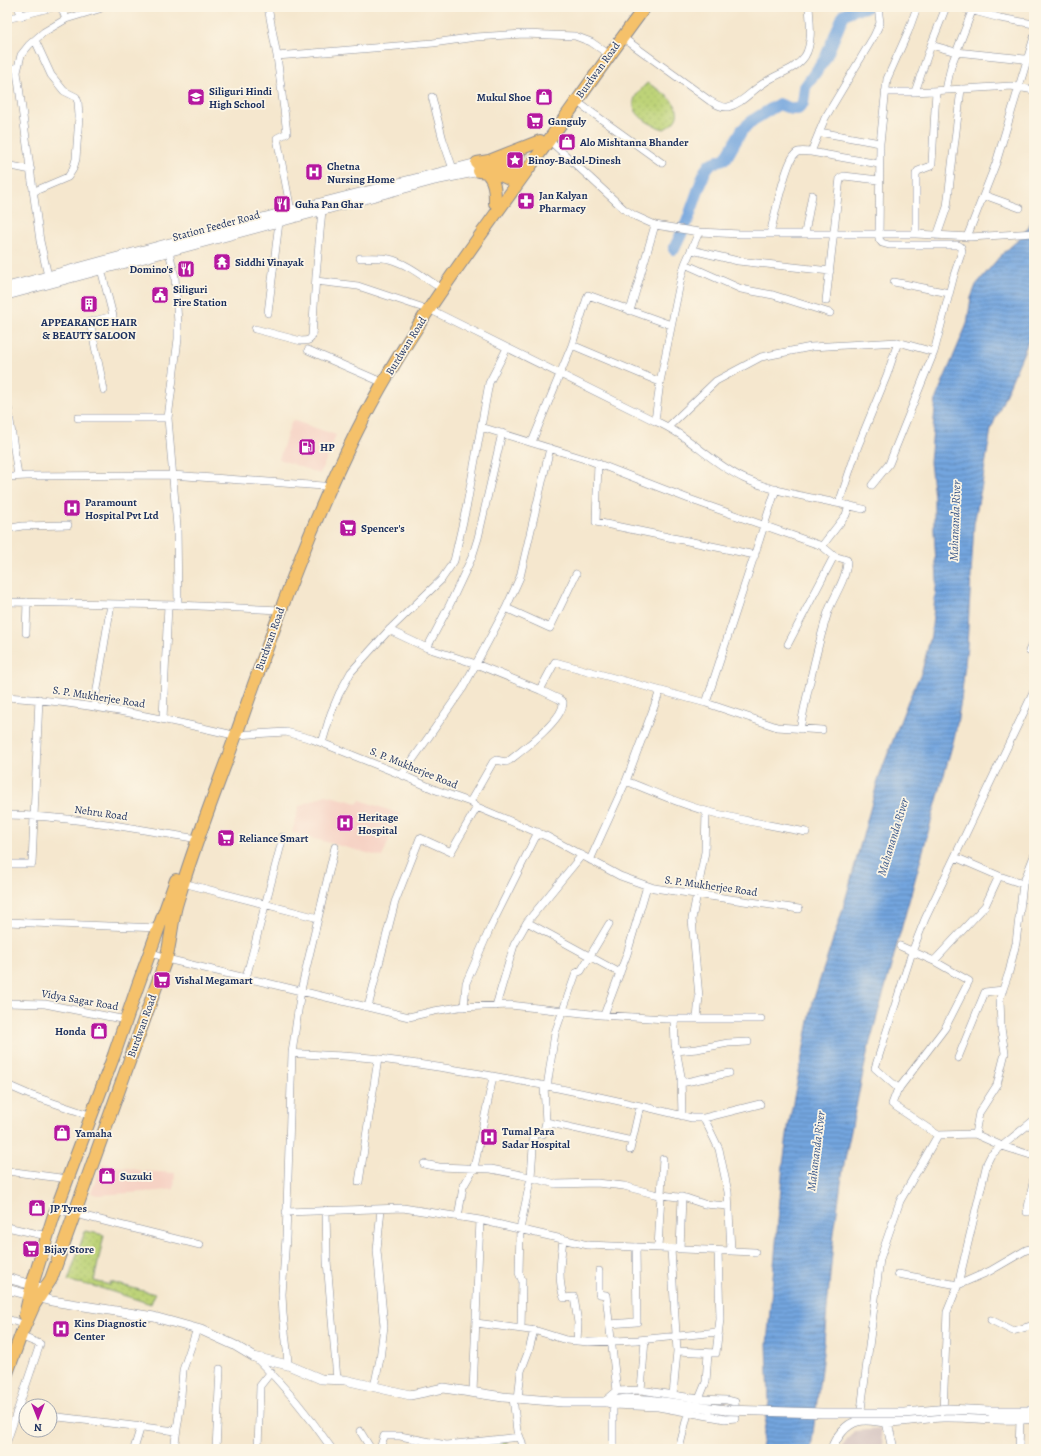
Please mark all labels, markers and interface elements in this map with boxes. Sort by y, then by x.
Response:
street label: Burdwan Road [572,39,624,101]
place label: Siliguri Hindi High School [209,84,272,112]
school or university icon: Siliguri Hindi High School [186,87,206,107]
shop icon: Mukul Shoe [534,87,554,107]
place label: Mukul Shoe [477,90,531,105]
supermarket icon: Ganguly [525,111,545,131]
place label: Ganguly [548,114,587,129]
shop icon: Alo Mishtanna Bhander [557,132,577,152]
place label: Alo Mishtanna Bhander [579,135,689,150]
place icon: Binoy-Badol-Dinesh [505,150,525,170]
place label: Binoy-Badol-Dinesh [528,153,621,168]
place label: Chetna Nursing Home [327,159,395,187]
hospital icon: Chetna Nursing Home [304,162,324,182]
place label: Jan Kalyan Pharmacy [539,188,588,216]
pharmacy icon: Jan Kalyan Pharmacy [516,191,536,211]
restaurant icon: Guha Pan Ghar [272,194,292,214]
place label: Guha Pan Ghar [295,197,364,212]
street label: Station Feeder Road [171,207,262,245]
temple icon: Siddhi Vinayak [212,252,232,272]
place label: Siddhi Vinayak [235,255,304,270]
restaurant icon: Domino's [176,259,196,279]
place label: Domino's [129,262,174,277]
place label: Siliguri Fire Station [173,282,227,310]
public building icon: Siliguri Fire Station [150,285,170,305]
building icon: APPEARANCE HAIR & BEAUTY SALOON [79,294,99,314]
street label: Burdwan Road [382,314,430,378]
place label: APPEARANCE HAIR & BEAUTY SALOON [40,315,138,343]
fuel station icon: HP [297,437,317,457]
place label: HP [320,440,335,455]
water label: Mahananda River [946,480,964,561]
place label: Paramount Hospital Pvt Ltd [85,495,159,523]
hospital icon: Paramount Hospital Pvt Ltd [62,498,82,518]
supermarket icon: Spencer's [338,518,358,538]
place label: Spencer's [361,521,405,536]
street label: Burdwan Road [252,605,288,673]
street label: S. P. Mukherjee Road [52,682,147,712]
street label: S. P. Mukherjee Road [368,744,460,793]
water label: Mahananda River [874,795,913,878]
street label: Nehru Road [73,802,129,824]
place label: Heritage Hospital [358,810,398,838]
hospital icon: Heritage Hospital [335,813,355,833]
supermarket icon: Reliance Smart [216,828,236,848]
place label: Reliance Smart [239,831,309,846]
street label: S. P. Mukherjee Road [664,872,758,900]
supermarket icon: Vishal Megamart [152,970,172,990]
place label: Vishal Megamart [174,973,253,988]
street label: Vidya Sagar Road [39,986,120,1014]
street label: Burdwan Road [124,992,160,1060]
shop icon: Honda [89,1021,109,1041]
place label: Honda [55,1024,87,1039]
water label: Mahananda River [803,1109,829,1192]
shop icon: Yamaha [52,1123,72,1143]
place label: Tumal Para Sadar Hospital [502,1124,570,1152]
place label: Yamaha [74,1126,113,1141]
hospital icon: Tumal Para Sadar Hospital [479,1127,499,1147]
shop icon: Suzuki [97,1166,117,1186]
place label: Suzuki [120,1169,152,1184]
shop icon: JP Tyres [27,1198,47,1218]
place label: JP Tyres [50,1201,87,1216]
supermarket icon: Bijay Store [21,1239,41,1259]
place label: Bijay Store [44,1242,94,1257]
place label: Kins Diagnostic Center [74,1316,147,1344]
hospital icon: Kins Diagnostic Center [51,1319,71,1339]
north arrow [18,1398,58,1438]
text: N [34,1420,42,1435]

